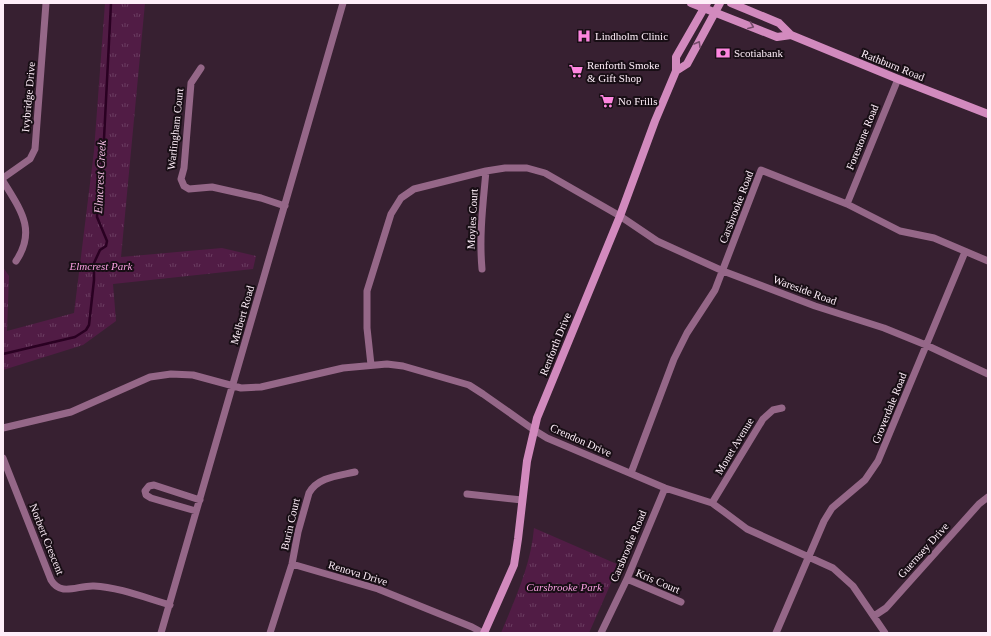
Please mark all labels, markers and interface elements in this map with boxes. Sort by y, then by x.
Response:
one-way arrow [748,22,755,30]
hospital icon: Lindholm Clinic [576,28,592,44]
place label: Lindholm Clinic [595,30,668,42]
one-way arrow [694,41,701,48]
bank icon: Scotiabank [715,45,731,61]
place label: Scotiabank [734,47,783,59]
street label: Rathburn Road [860,47,927,83]
place label: Renforth Smoke & Gift Shop [587,59,660,84]
street label: Ivybridge Drive [19,61,37,133]
supermarket icon: Renforth Smoke & Gift Shop [568,63,584,79]
street label: Warlingham Court [165,88,185,170]
supermarket icon: No Frills [599,93,615,109]
place label: No Frills [618,95,657,107]
street label: Forestone Road [843,102,881,171]
water label: Elmcrest Creek [91,139,109,215]
street label: Carsbrooke Road [717,169,756,245]
street label: Moyles Court [464,188,480,250]
park label: Elmcrest Park [69,260,134,272]
street label: Wareside Road [772,273,839,307]
street label: Melbert Road [228,284,256,346]
street label: Renforth Drive [537,311,573,377]
street label: Groverdale Road [869,370,909,445]
street label: Monet Avenue [712,415,756,477]
street label: Crendon Drive [549,421,614,459]
street label: Burin Court [278,497,302,551]
street label: Norbert Crescent [27,502,67,576]
street label: Carsbrooke Road [607,508,649,584]
street label: Guernsey Drive [895,520,951,580]
street label: Renova Drive [327,558,389,588]
street label: Kris Court [634,566,682,596]
park label: Carsbrooke Park [526,581,603,593]

